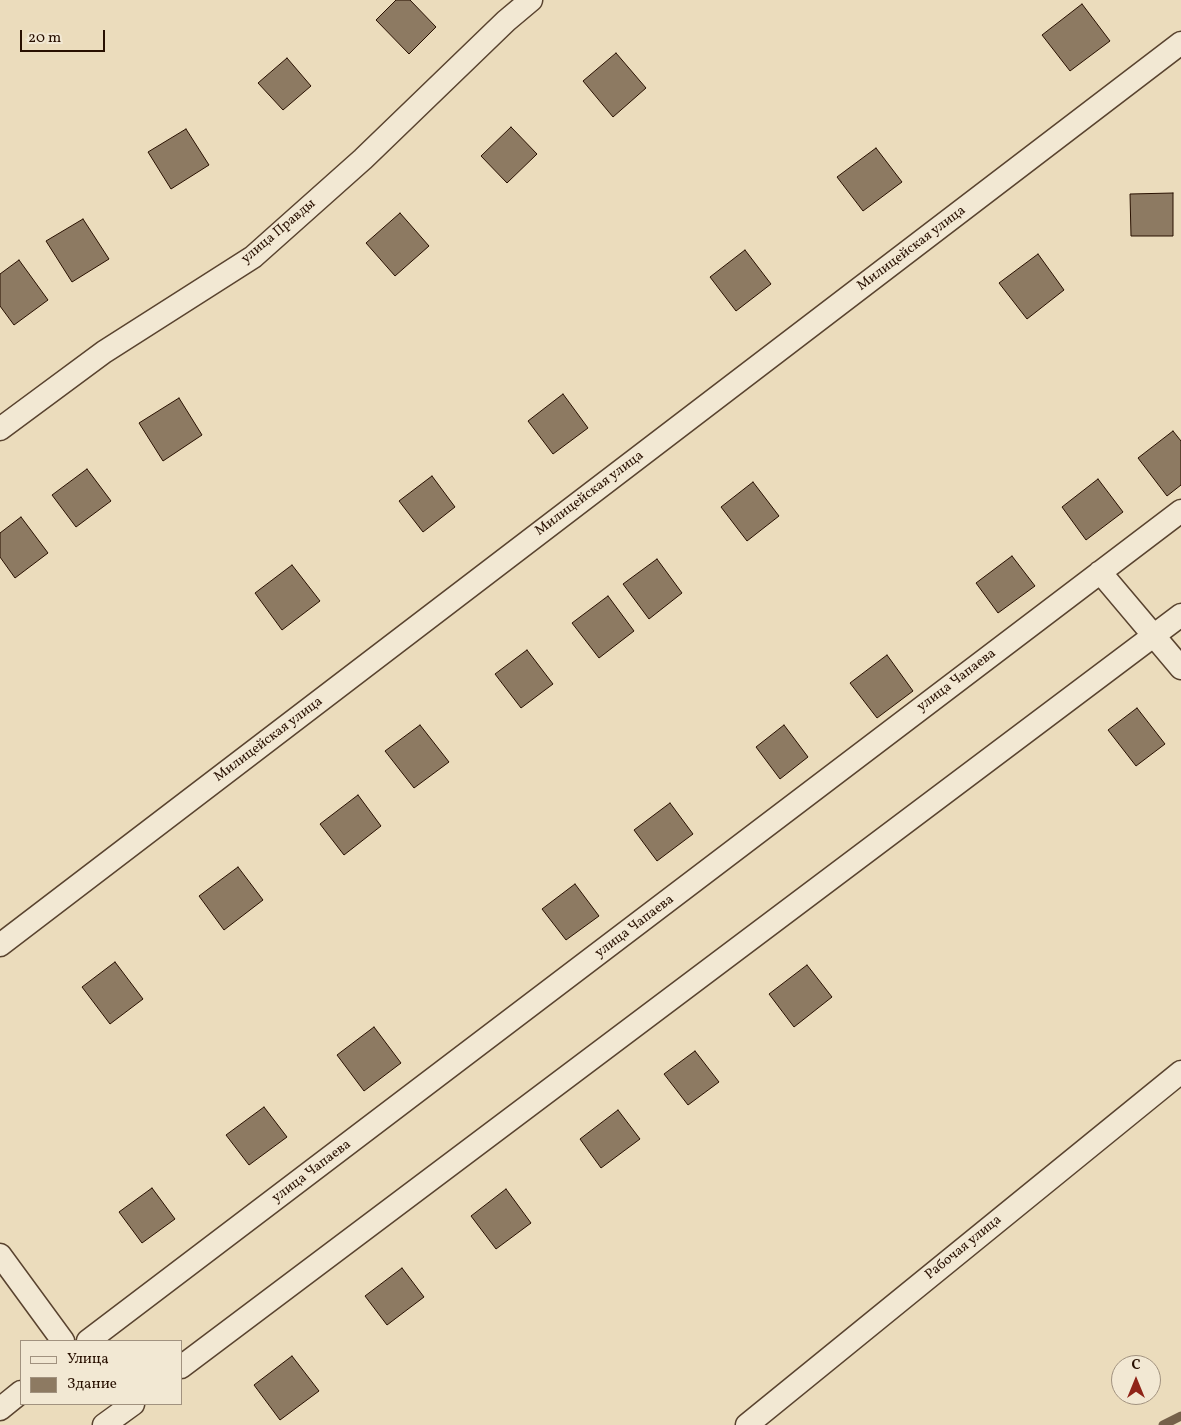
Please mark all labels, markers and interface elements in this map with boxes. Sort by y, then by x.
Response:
scale bar [22,20,108,52]
text: 20 m [28,28,61,49]
street label: улица Правды [238,196,320,268]
street label: Милицейская улица [855,203,969,295]
street label: Милицейская улица [533,448,647,540]
street label: улица Чапаева [914,646,1000,716]
street label: Милицейская улица [212,694,326,786]
street label: улица Чапаева [592,892,678,962]
street label: улица Чапаева [269,1137,355,1207]
street label: Рабочая улица [922,1212,1006,1284]
legend [20,1340,182,1405]
text: Улица [67,1349,109,1370]
north arrow [1111,1355,1161,1405]
text: С [1131,1356,1141,1375]
text: Здание [67,1374,117,1395]

